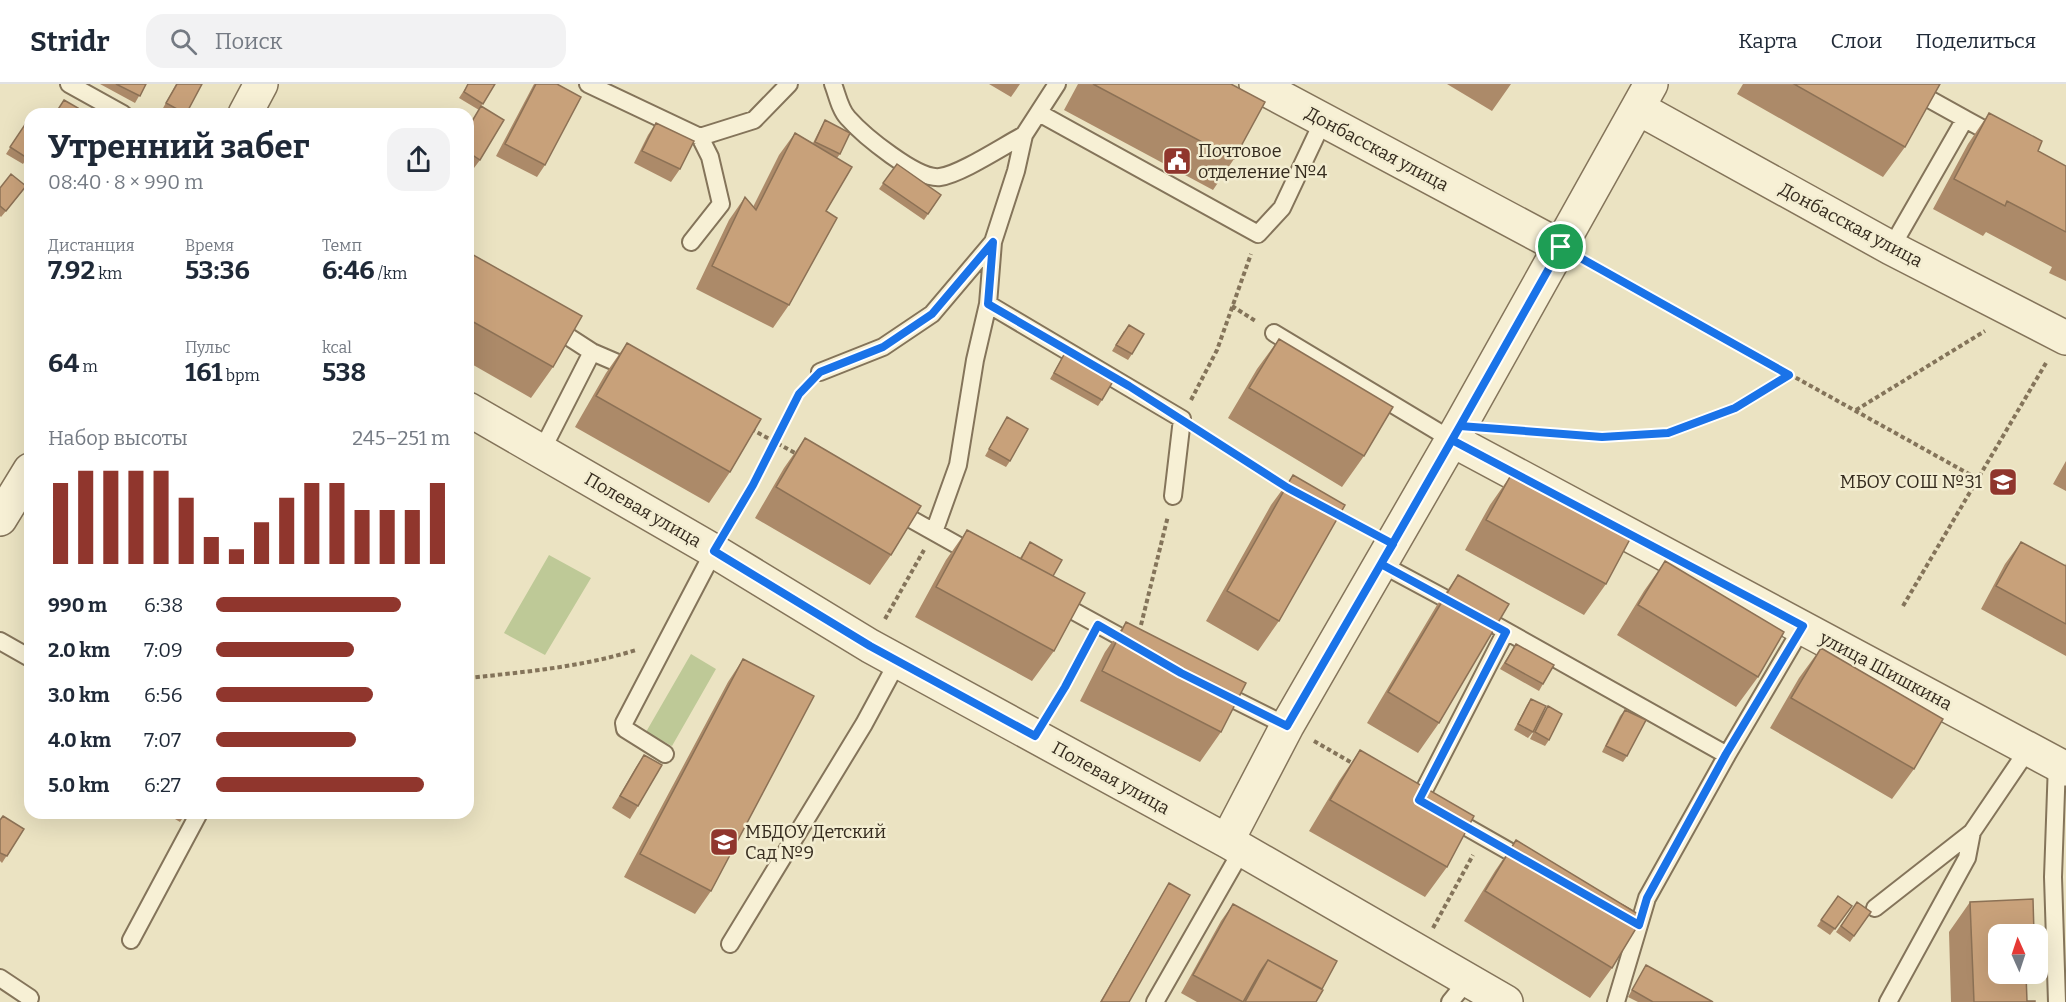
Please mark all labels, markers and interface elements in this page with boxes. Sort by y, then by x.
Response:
search box [146,14,566,68]
text: Stridr [30,25,110,58]
icon: search [167,25,200,58]
text: Поиск [215,28,283,55]
text: Карта [1738,28,1797,54]
text: Слои [1830,28,1882,54]
text: Поделиться [1915,28,2036,54]
street label: Донбасская улица [1302,102,1453,196]
text: Утренний забег [48,127,309,167]
button: share [387,128,450,191]
place label: Почтовое отделение №4 [1198,140,1328,183]
public building icon: Почтовое отделение №4 [1161,145,1193,177]
text: 08:40 · 8 × 990 m [48,170,203,194]
street label: Донбасская улица [1776,178,1927,272]
pin [1535,221,1586,272]
icon: arrive [1544,230,1577,263]
text: Дистанция [48,236,135,255]
text: Время [185,236,234,255]
text: Темп [322,236,362,255]
text: 7.92 [48,255,95,286]
text: 53:36 [185,255,250,286]
text: 6:46 [322,255,375,286]
text: km [95,264,122,283]
text: /km [375,264,407,283]
text: Пульс [185,338,231,357]
text: kcal [322,338,352,357]
text: 64 [48,348,79,379]
text: m [79,357,98,376]
text: 161 [185,357,222,388]
text: 538 [322,357,366,388]
text: bpm [222,366,260,385]
text: Набор высоты [48,426,188,450]
text: 245–251 m [352,426,450,450]
school or university icon: МБОУ СОШ №31 [1987,466,2019,498]
street label: Полевая улица [581,468,705,552]
place label: МБОУ СОШ №31 [1840,471,1983,493]
text: 990 m [48,593,107,617]
text: 6:38 [144,593,183,617]
street label: улица Шишкина [1815,626,1956,715]
text: 2.0 km [48,638,110,662]
text: 7:09 [144,638,183,662]
text: 3.0 km [48,683,110,707]
text: 6:56 [144,683,182,707]
text: 4.0 km [48,728,111,752]
text: 7:07 [144,728,181,752]
street label: Полевая улица [1048,737,1174,819]
text: 5.0 km [48,773,109,797]
text: 6:27 [144,773,181,797]
place label: МБДОУ Детский Сад №9 [745,821,886,864]
school or university icon: МБДОУ Детский Сад №9 [708,826,740,858]
north arrow [1988,924,2048,984]
map controls [1988,924,2048,984]

